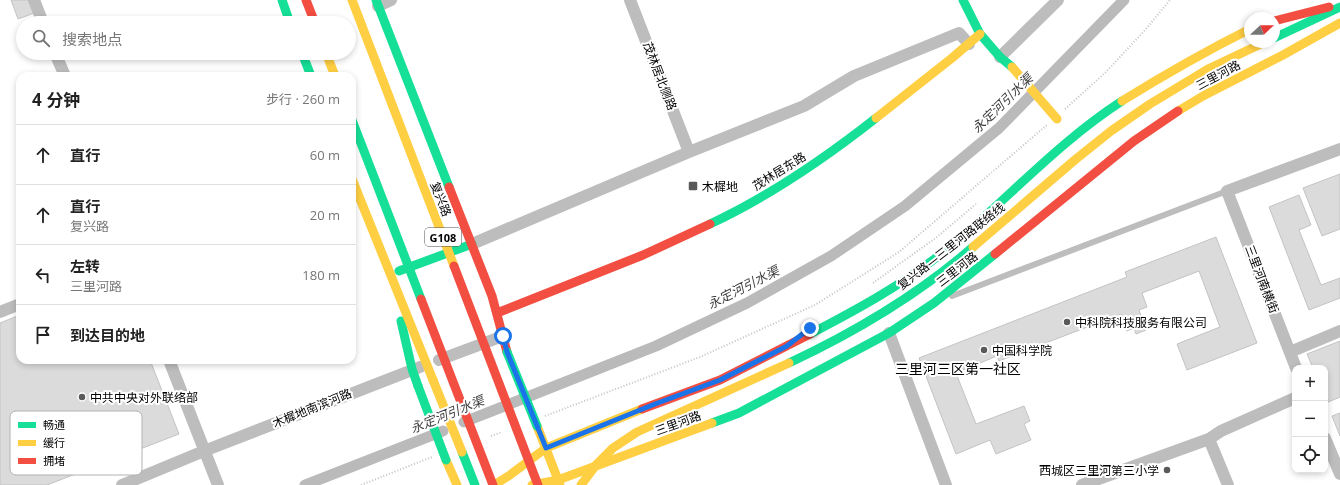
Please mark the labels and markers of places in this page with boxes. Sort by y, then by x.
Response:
place label: 木樨地 [702,178,738,195]
marker: 木樨地 [687,180,699,192]
place label: 中科院科技服务有限公司 [1075,314,1207,331]
marker: 中科院科技服务有限公司 [1062,317,1072,327]
place label: 中国科学院 [992,342,1052,359]
marker: 中国科学院 [979,345,989,355]
place label: 中共中央对外联络部 [90,389,198,406]
marker: 中共中央对外联络部 [77,392,87,402]
place label: 西城区三里河第三小学 [1039,462,1159,479]
marker: 西城区三里河第三小学 [1162,465,1172,475]

